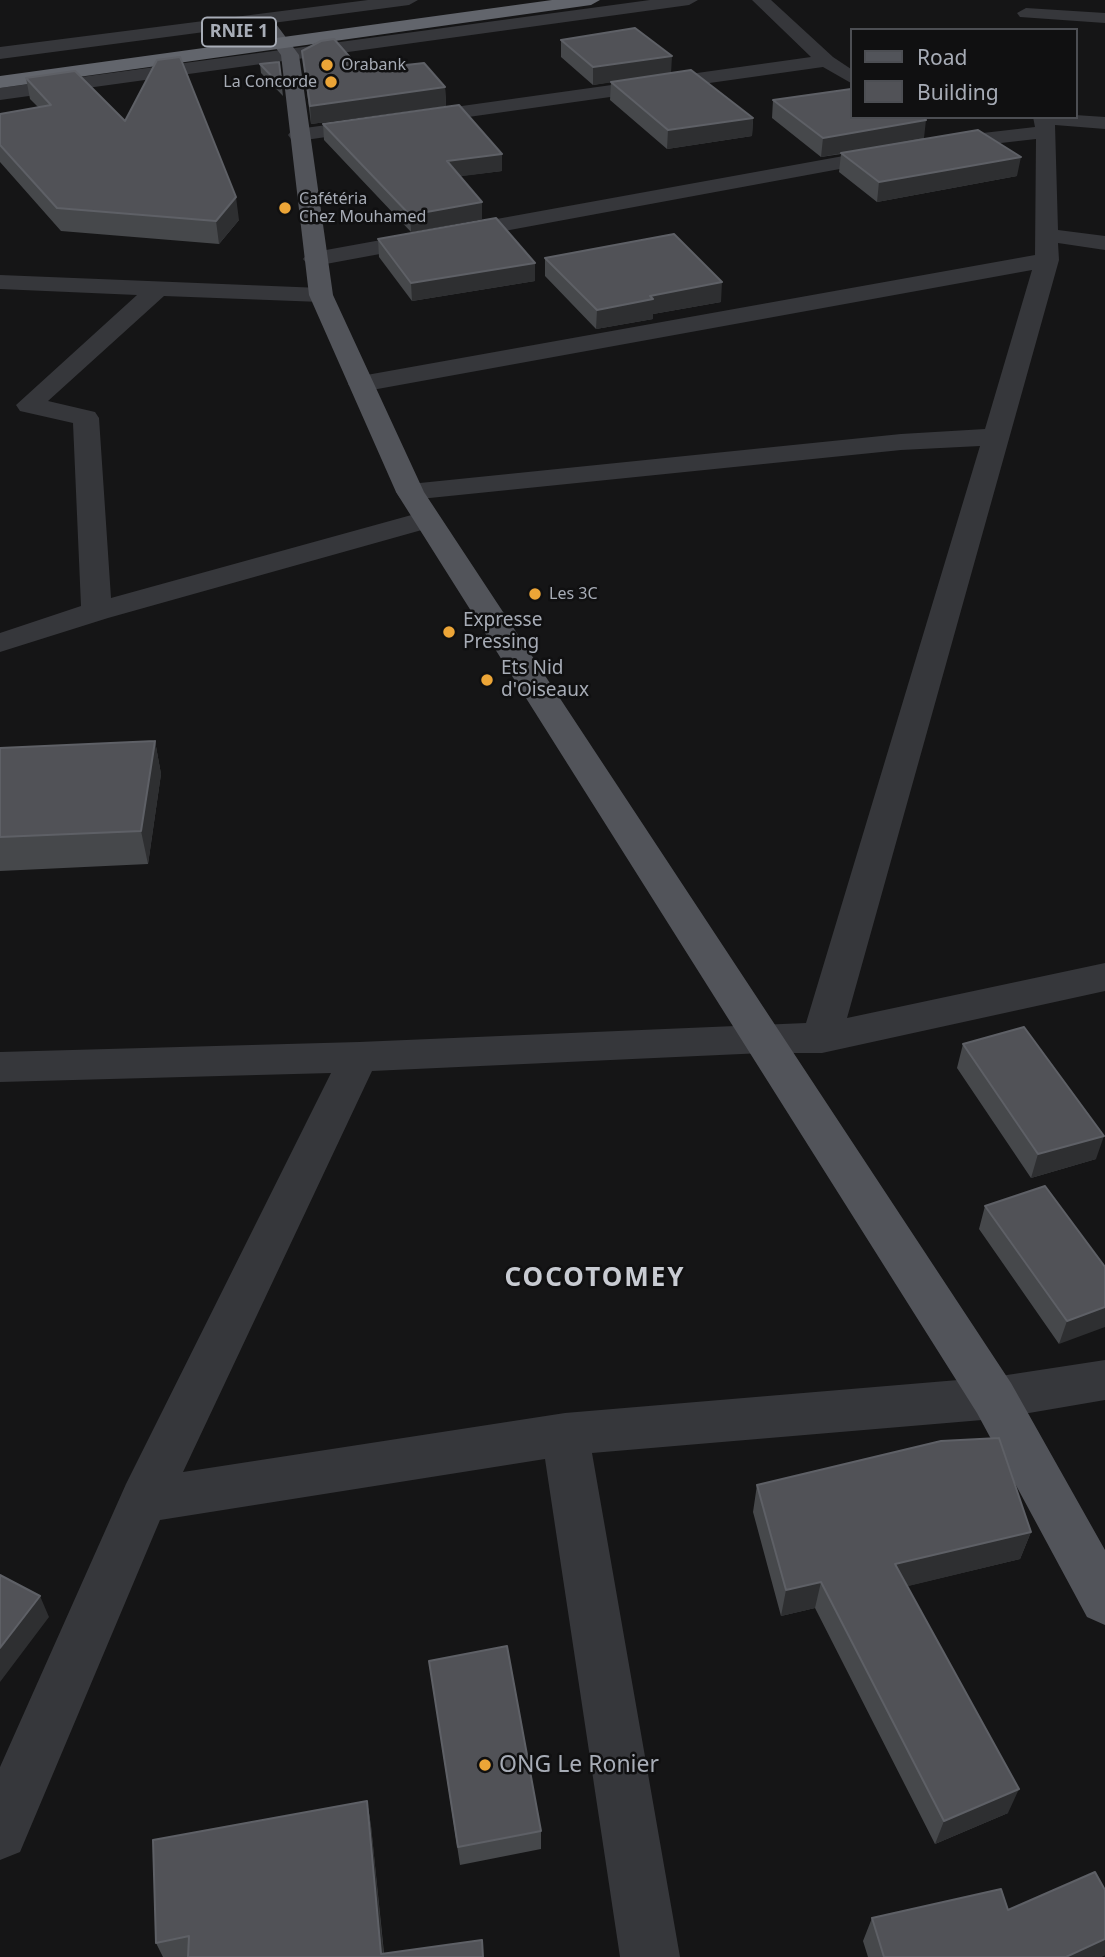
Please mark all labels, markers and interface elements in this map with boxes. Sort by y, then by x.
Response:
road number: RNIE 1 [202,17,276,46]
legend [850,28,1077,119]
text: Road [917,43,967,71]
place label: Orabank [341,55,406,75]
marker: Orabank [319,57,335,73]
place label: La Concorde [223,72,317,92]
marker: La Concorde [323,74,339,90]
text: Building [917,78,999,106]
place label: Cafétéria Chez Mouhamed [299,189,426,227]
marker: Cafétéria Chez Mouhamed [277,200,293,216]
place label: Les 3C [549,584,597,604]
marker: Les 3C [527,586,543,602]
place label: Expresse Pressing [463,610,542,654]
marker: Expresse Pressing [441,624,457,640]
place label: Ets Nid d'Oiseaux [501,658,589,702]
marker: Ets Nid d'Oiseaux [479,672,495,688]
district label: COCOTOMEY [506,1263,684,1295]
place label: ONG Le Ronier [499,1751,659,1779]
marker: ONG Le Ronier [477,1757,493,1773]

